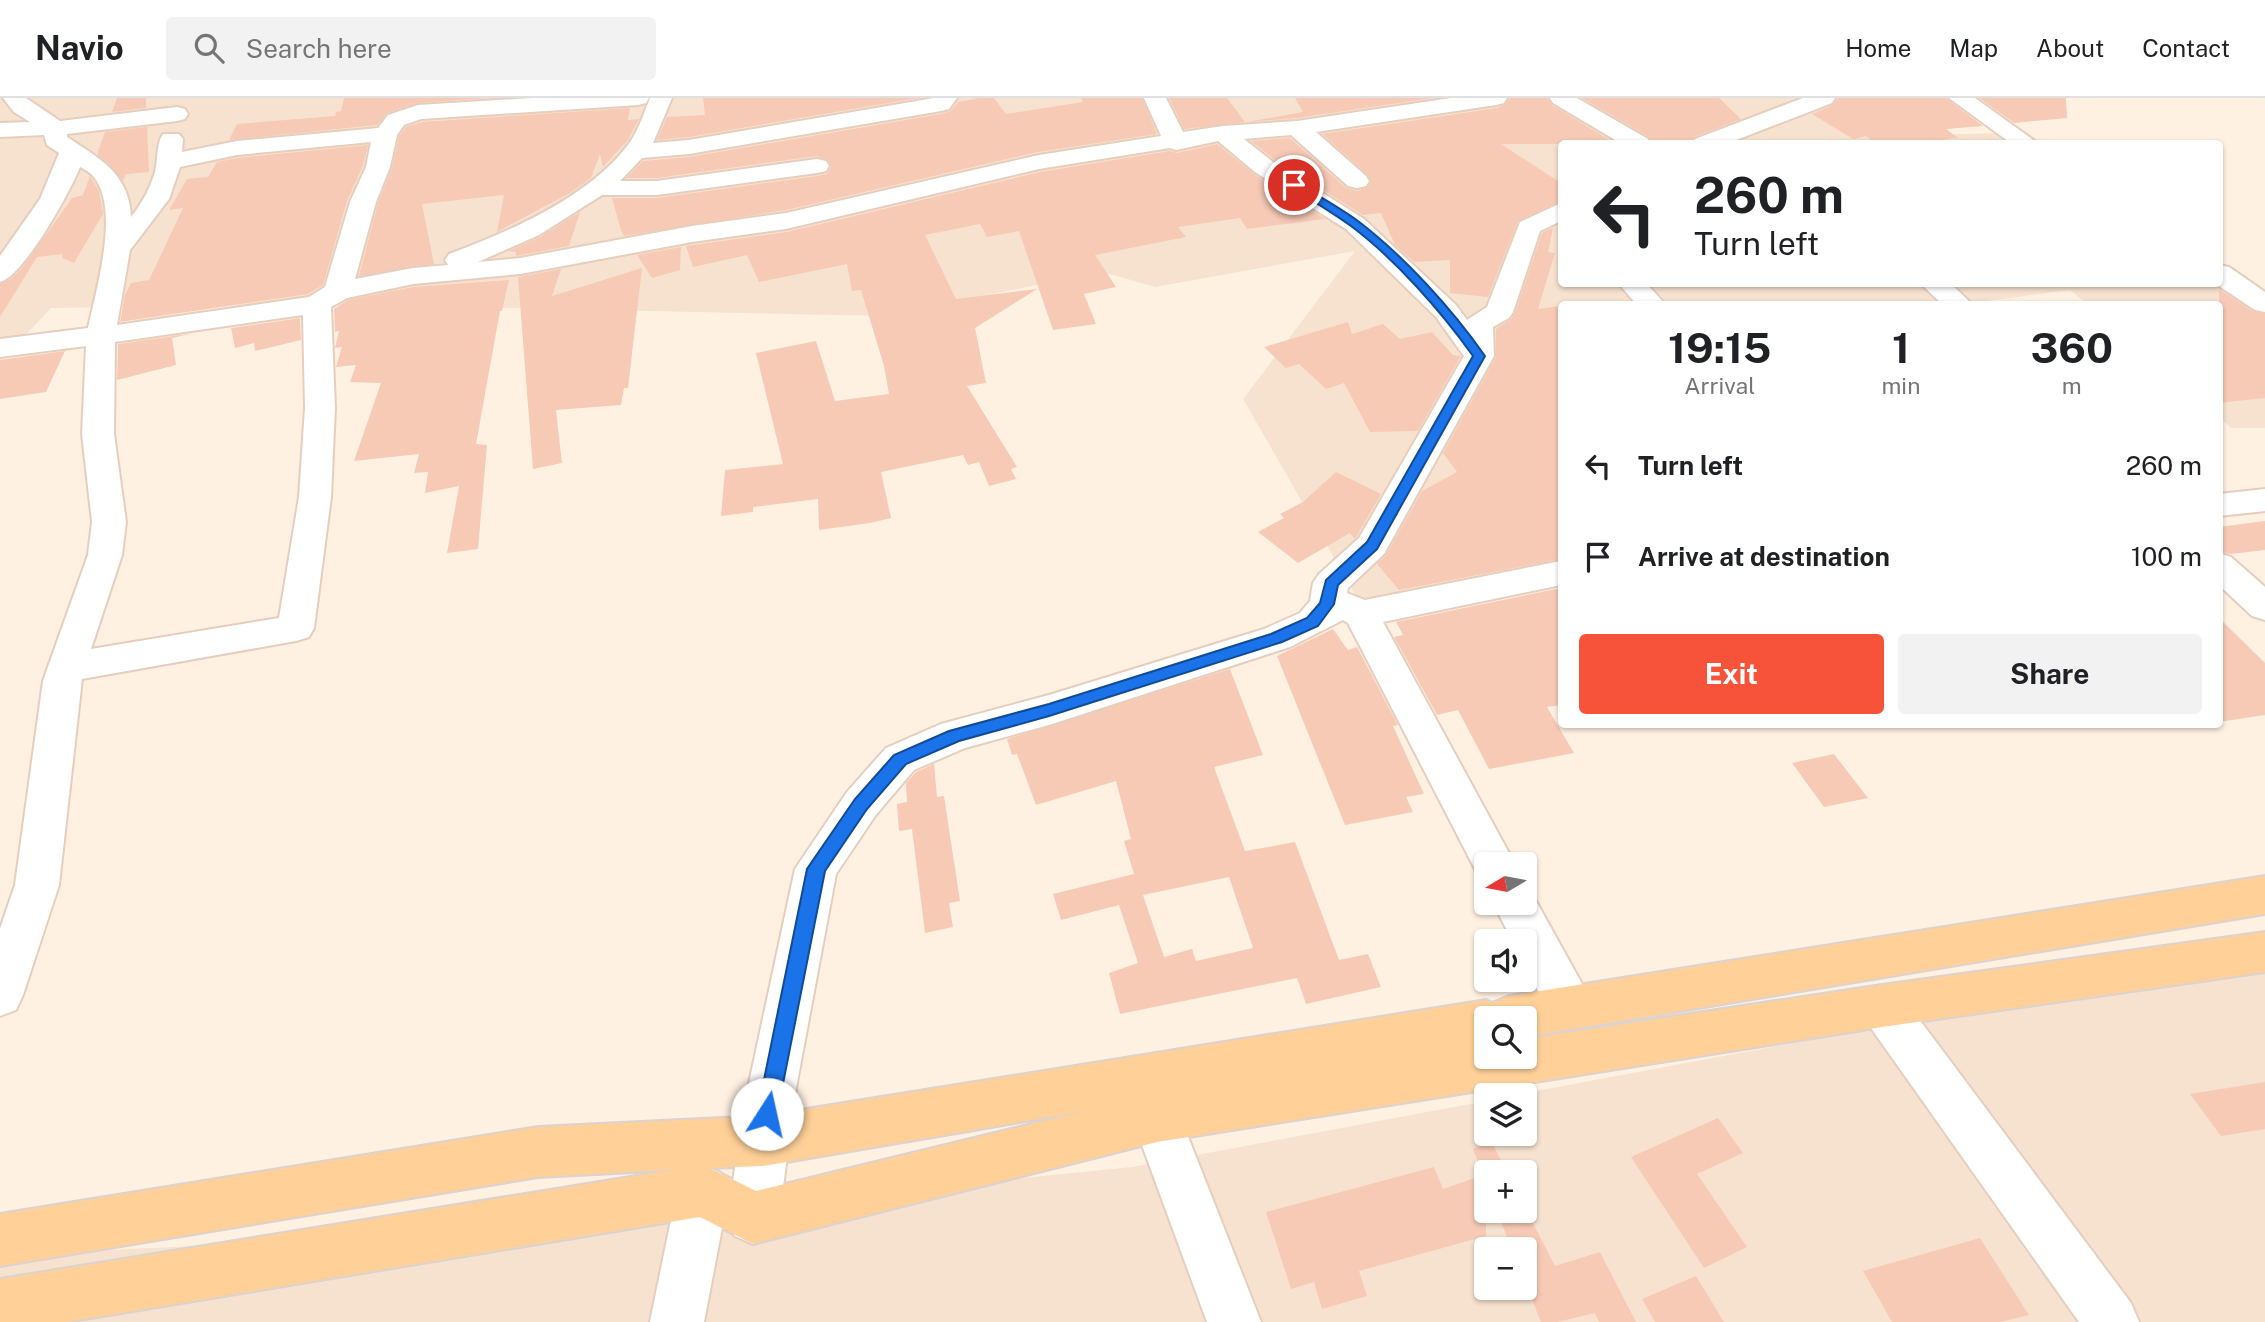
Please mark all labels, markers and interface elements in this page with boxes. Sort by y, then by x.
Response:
search box [166,17,656,80]
text: Navio [35,29,124,67]
icon: search [190,29,228,67]
text: Search here [246,33,392,64]
text: Home [1845,34,1911,62]
text: Map [1949,34,1998,62]
text: About [2036,34,2104,62]
text: Contact [2142,34,2230,62]
pin [1264,155,1324,215]
icon: arrive [1275,166,1313,204]
text: 260 m [1694,166,1844,224]
icon: left [1579,168,1670,259]
text: Turn left [1694,225,1819,262]
text: 19:15 [1668,323,1771,372]
text: 1 [1892,323,1910,372]
text: 360 [2030,323,2113,372]
text: Arrival [1684,372,1755,399]
text: min [1881,372,1920,399]
text: m [2062,372,2082,399]
icon: left [1579,447,1617,485]
text: Turn left [1638,450,1743,481]
text: 260 m [2126,450,2202,481]
icon: arrive [1579,538,1617,576]
text: Arrive at destination [1638,541,1890,572]
text: 100 m [2131,541,2202,572]
button: Exit [1579,634,1884,714]
button: Share [1898,634,2202,714]
north arrow [1474,852,1536,915]
map controls [1474,852,1537,1300]
button: sound [1474,929,1537,992]
button: search [1474,1006,1537,1069]
position arrow [730,1077,804,1151]
button: layers [1474,1083,1537,1146]
button: + [1474,1160,1537,1223]
button: − [1474,1237,1537,1300]

